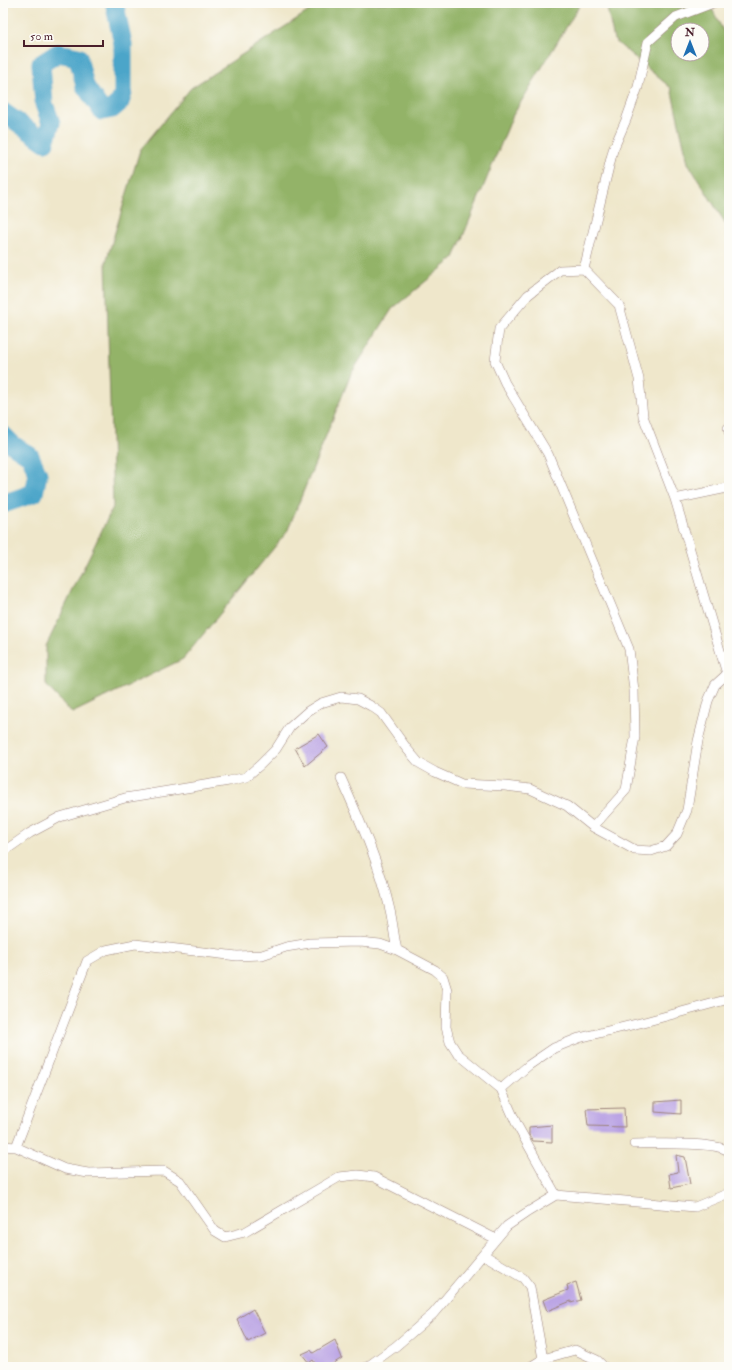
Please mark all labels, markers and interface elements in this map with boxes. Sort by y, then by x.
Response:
scale bar [24,22,103,48]
north arrow [670,22,710,62]
text: N [684,26,696,39]
text: 50 m [30,29,54,44]

